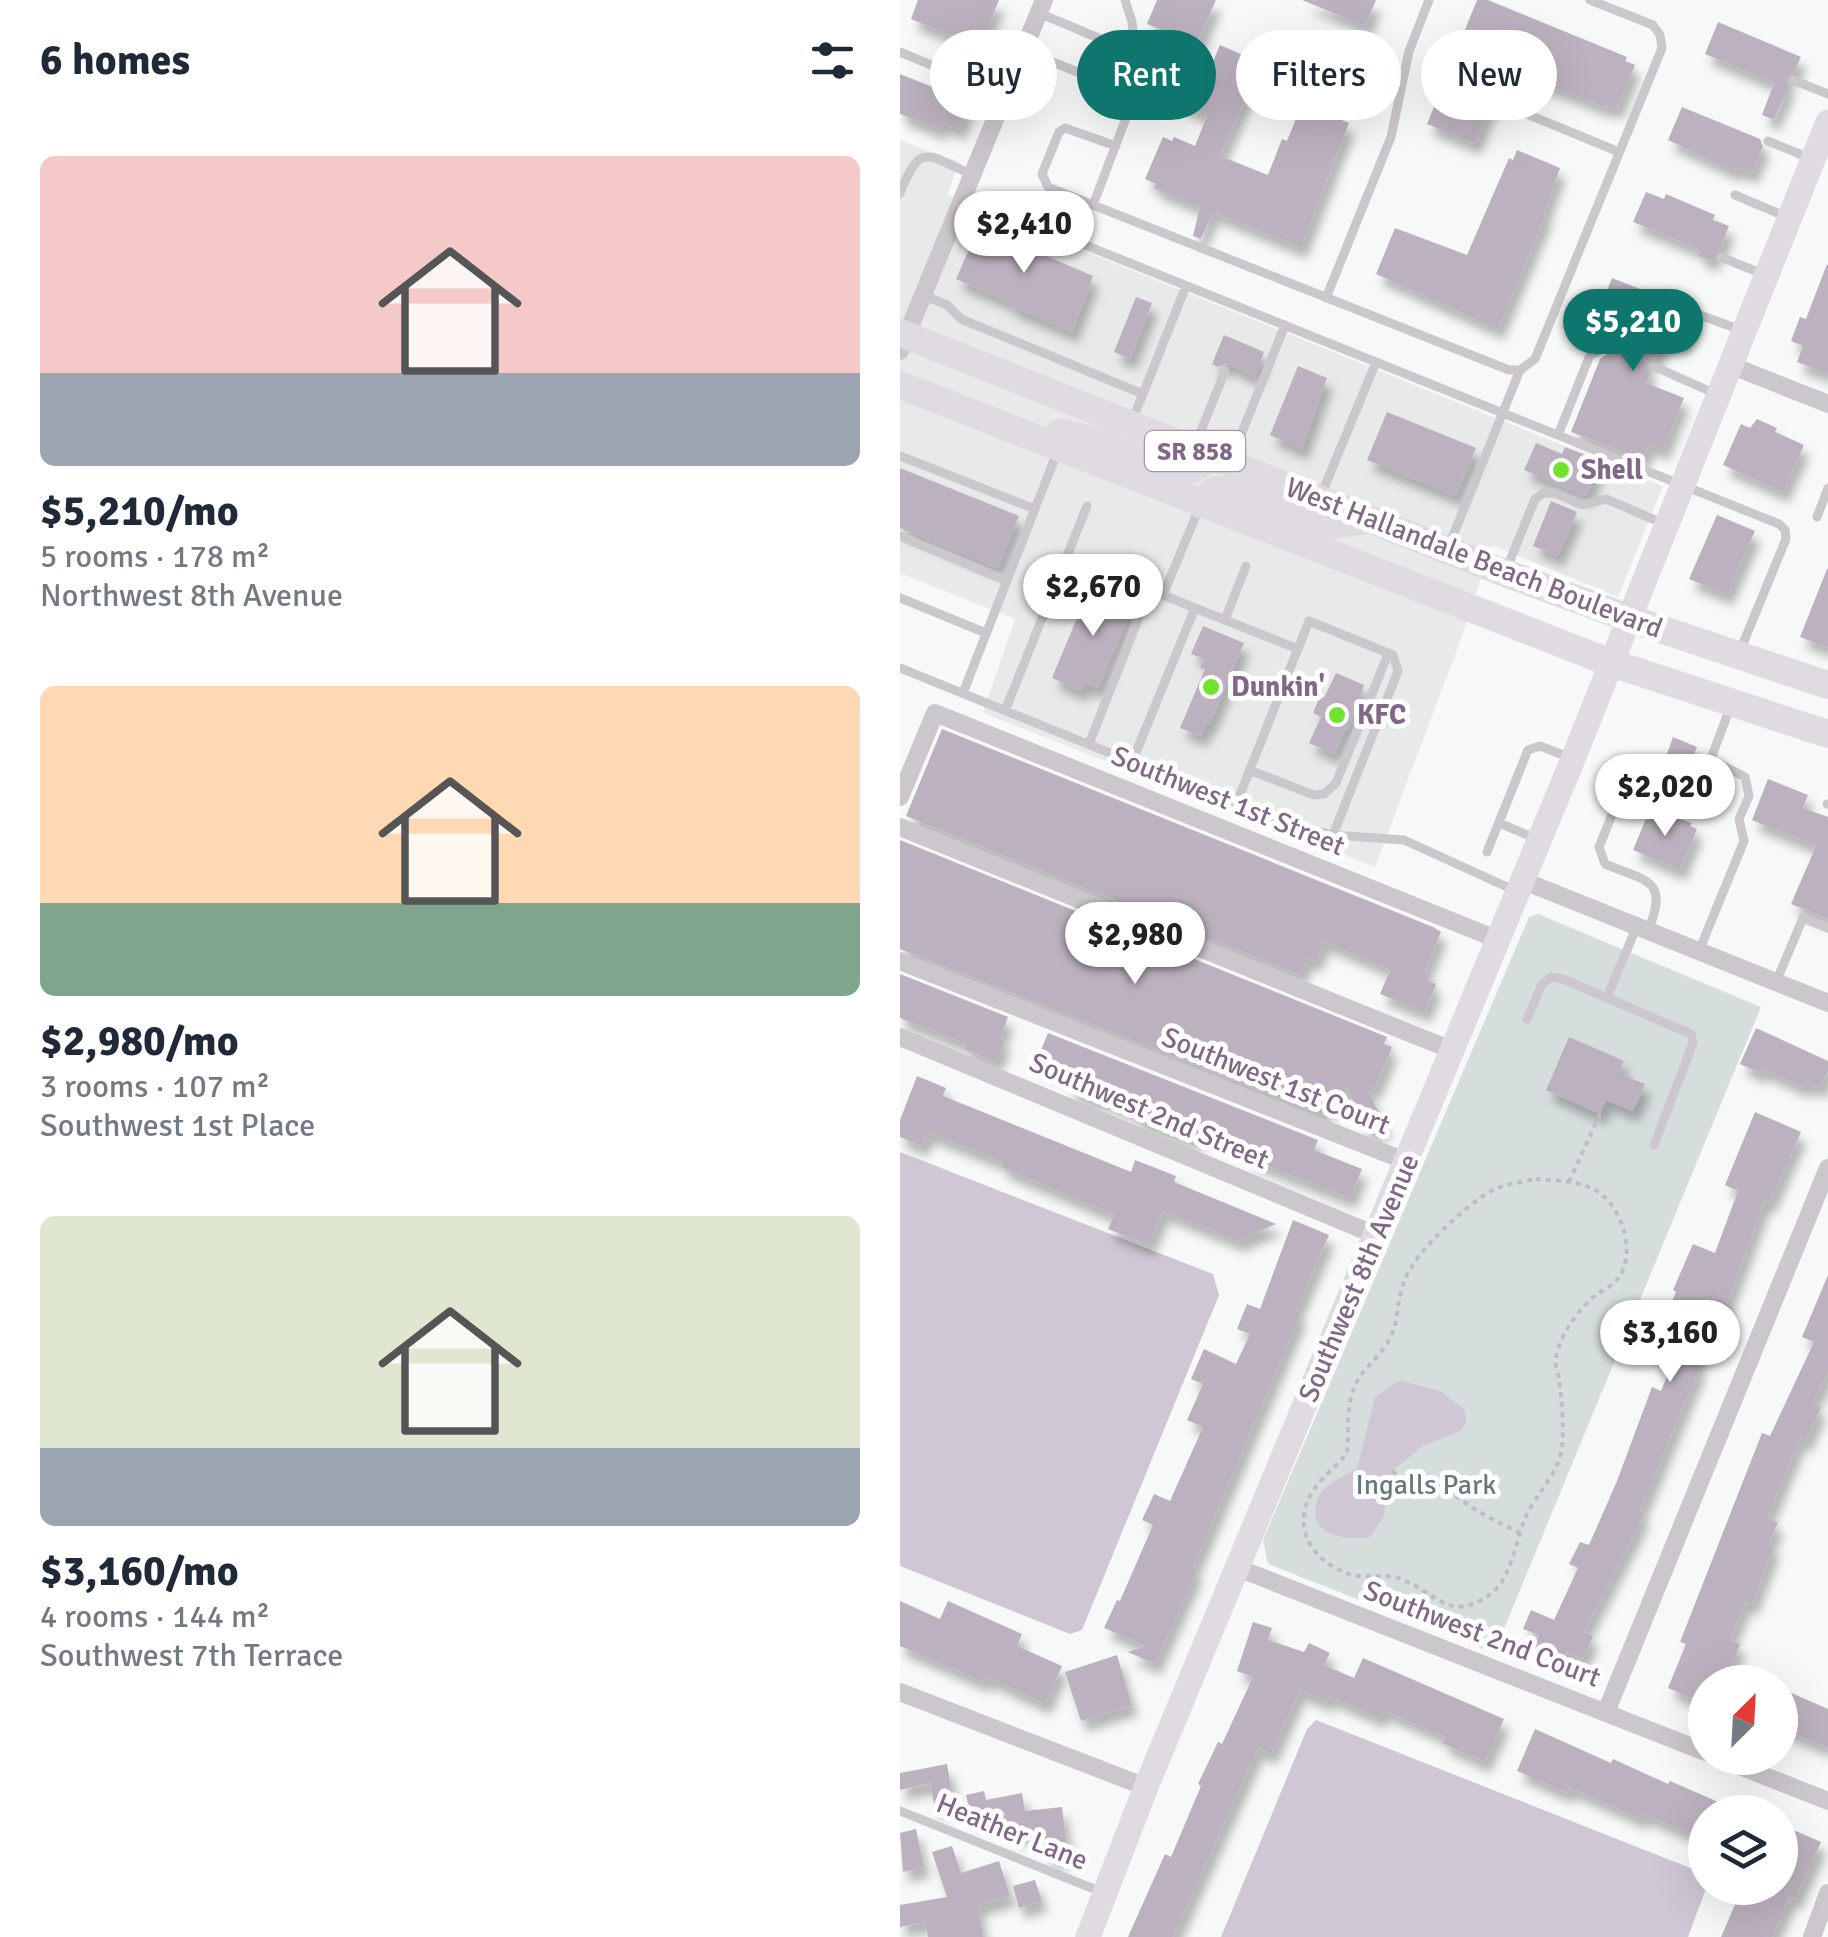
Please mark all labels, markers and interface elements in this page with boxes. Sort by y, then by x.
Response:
chip: Buy [930,30,1057,120]
chip: Rent [1077,30,1216,120]
chip: Filters [1236,30,1401,120]
chip: New [1421,30,1557,120]
icon: filters [805,33,860,88]
text: 6 homes [40,35,190,86]
pin: $2,410 [943,191,1105,276]
text: $2,410 [976,204,1072,243]
icon: home [360,221,540,401]
pin: $5,210 [1552,289,1714,374]
text: $5,210 [1585,302,1681,341]
road number: SR 858 [1145,431,1245,471]
place label: Shell [1581,453,1643,487]
marker: Shell [1550,459,1572,481]
street label: West Hallandale Beach Boulevard [1281,470,1667,646]
text: $5,210/mo [40,486,239,537]
text: 5 rooms · 178 m² [40,537,270,576]
pin: $2,670 [1012,554,1174,639]
text: $2,670 [1045,567,1141,606]
text: Northwest 8th Avenue [40,576,343,615]
place label: Dunkin' [1231,670,1325,704]
marker: Dunkin' [1200,676,1222,698]
place label: KFC [1357,698,1406,732]
marker: KFC [1326,704,1348,726]
street label: Southwest 1st Street [1106,739,1350,863]
icon: home [360,751,540,931]
pin: $2,020 [1584,754,1746,839]
text: $2,020 [1617,767,1713,806]
pin: $2,980 [1054,902,1216,987]
text: $2,980 [1087,915,1183,954]
text: $2,980/mo [40,1016,239,1067]
street label: Southwest 1st Court [1157,1020,1395,1142]
street label: Southwest 2nd Street [1024,1045,1274,1177]
text: 3 rooms · 107 m² [40,1067,270,1106]
text: Southwest 1st Place [40,1106,315,1145]
street label: Southwest 8th Avenue [1291,1149,1427,1407]
icon: home [360,1281,540,1461]
pin: $3,160 [1589,1300,1751,1385]
text: $3,160 [1622,1313,1718,1352]
park label: Ingalls Park [1356,1468,1496,1502]
text: $3,160/mo [40,1546,239,1597]
street label: Southwest 2nd Court [1359,1573,1605,1695]
text: 4 rooms · 144 m² [40,1597,270,1636]
text: Southwest 7th Terrace [40,1636,343,1675]
north arrow [1688,1665,1798,1775]
map controls [1688,1665,1798,1905]
street label: Heather Lane [931,1786,1093,1878]
button: layers [1688,1795,1798,1905]

